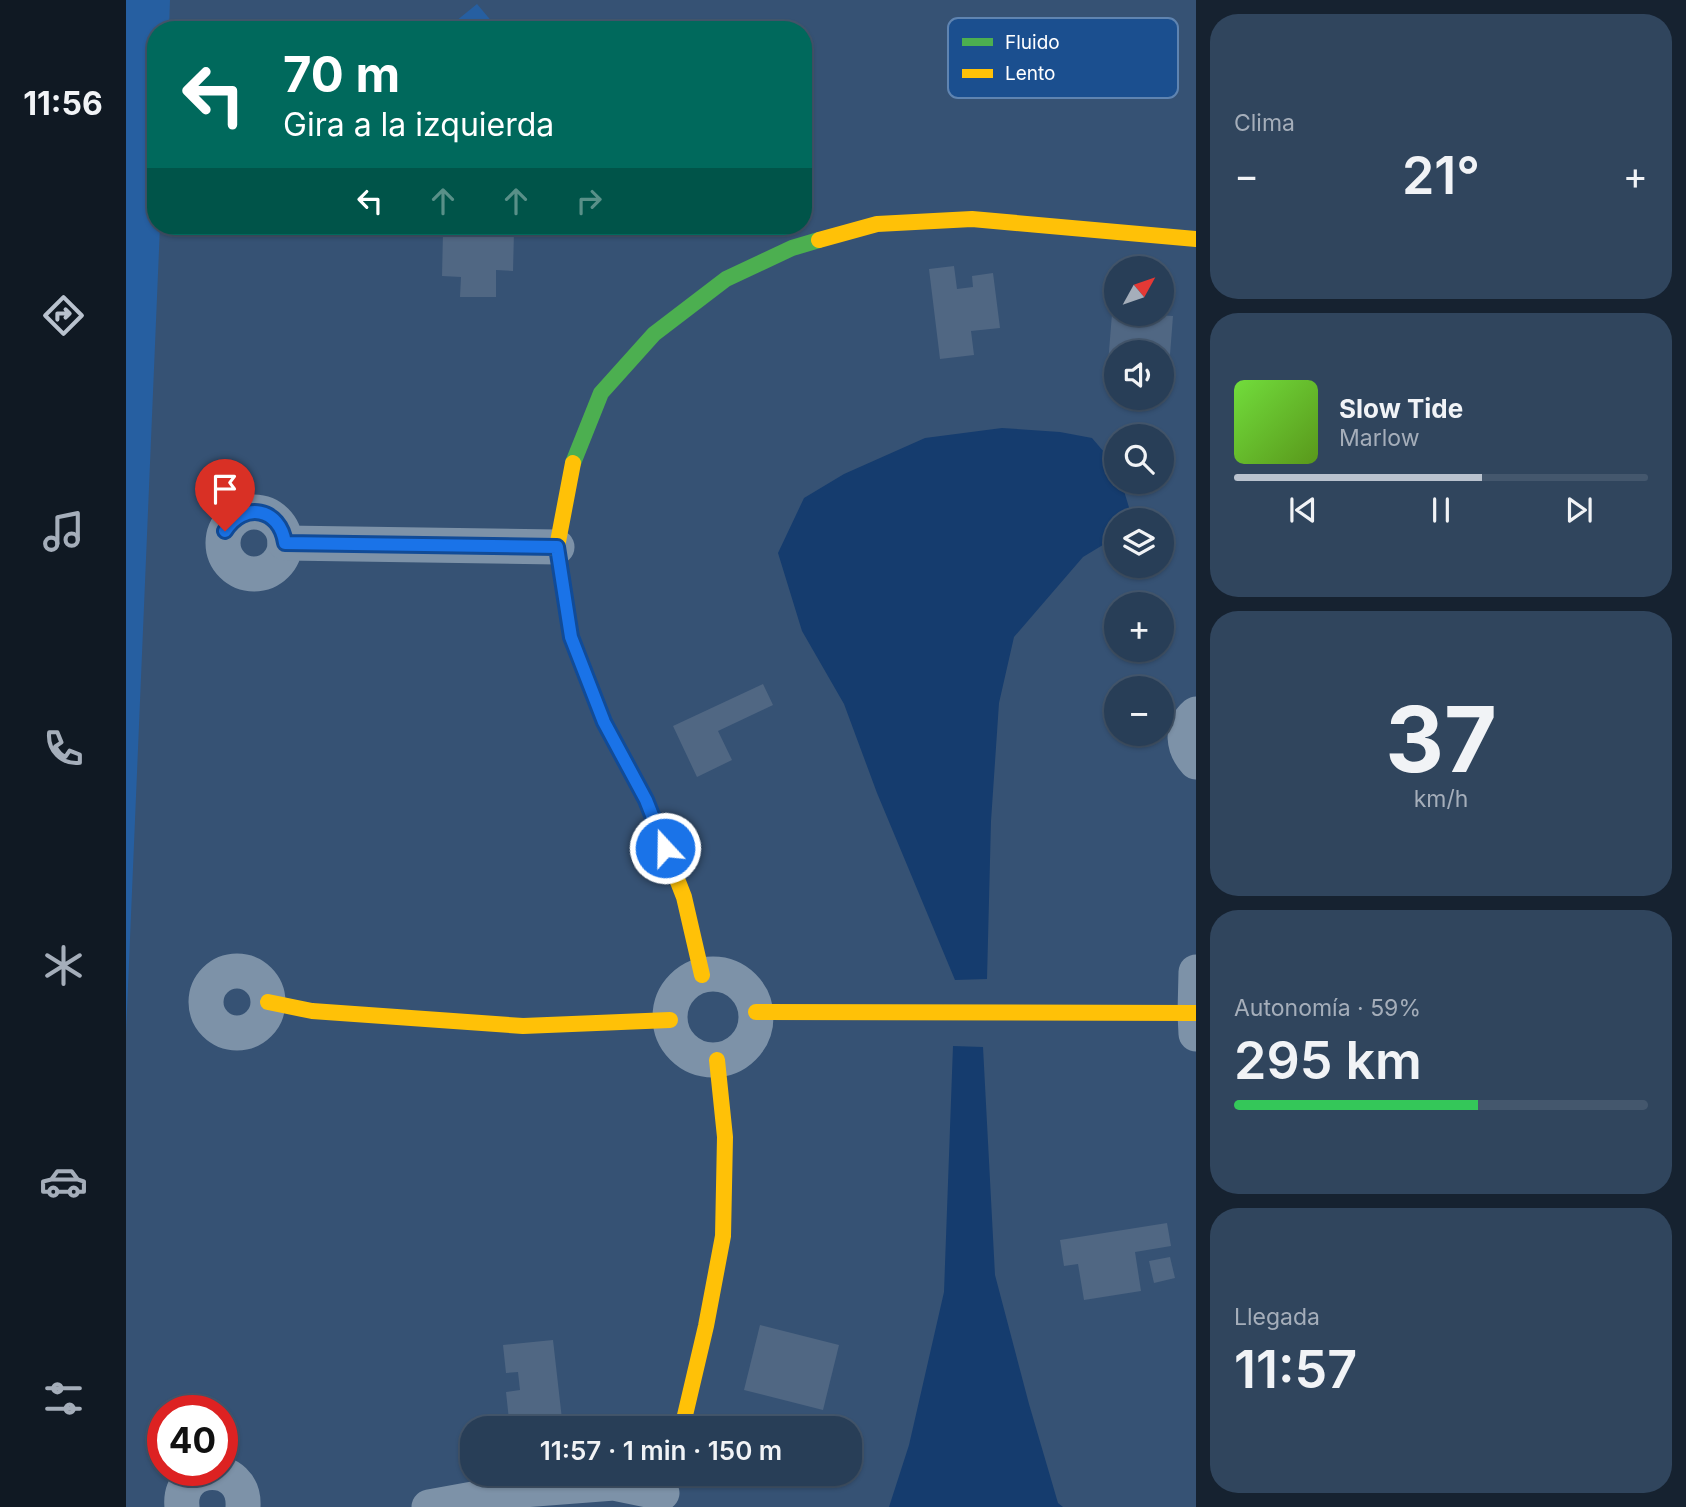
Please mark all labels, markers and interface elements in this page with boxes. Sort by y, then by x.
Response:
legend [948,18,1178,98]
text: Fluido [1005,31,1060,54]
text: 70 m [283,45,400,104]
icon: left [168,49,259,140]
text: Lento [1005,62,1055,85]
text: 11:56 [23,84,103,123]
text: Gira a la izquierda [283,105,554,144]
text: Clima [1234,109,1295,137]
text: 21° [1402,144,1480,207]
text: − [1234,152,1259,198]
text: + [1623,152,1648,198]
icon: left [351,182,389,220]
icon: ahead [424,182,462,220]
icon: ahead [497,182,535,220]
icon: right [570,182,608,220]
north arrow [1104,256,1174,326]
map controls [1104,256,1174,746]
icon: directions [39,291,88,340]
button: sound [1104,340,1174,410]
text: Slow Tide [1339,393,1463,424]
button: search [1104,424,1174,494]
text: Marlow [1339,424,1419,452]
pin [195,459,255,531]
icon: arrive [206,470,244,508]
icon: previous [1284,491,1322,529]
icon: pause [1422,491,1460,529]
icon: next [1560,491,1598,529]
icon: music [39,507,88,556]
button: layers [1104,508,1174,578]
button: + [1104,592,1174,662]
button: − [1104,676,1174,746]
text: 37 [1385,684,1497,794]
icon: phone [39,724,88,773]
text: km/h [1414,785,1468,813]
position arrow [628,811,702,885]
icon: climate [39,941,88,990]
text: Autonomía · 59% [1234,994,1421,1022]
text: 295 km [1234,1029,1422,1092]
icon: car [39,1157,88,1206]
text: Llegada [1234,1303,1320,1331]
text: 11:57 [1234,1338,1357,1401]
icon: filters [39,1374,88,1423]
speed limit sign: 40 [147,1395,238,1486]
text: 11:57 · 1 min · 150 m [540,1435,782,1466]

